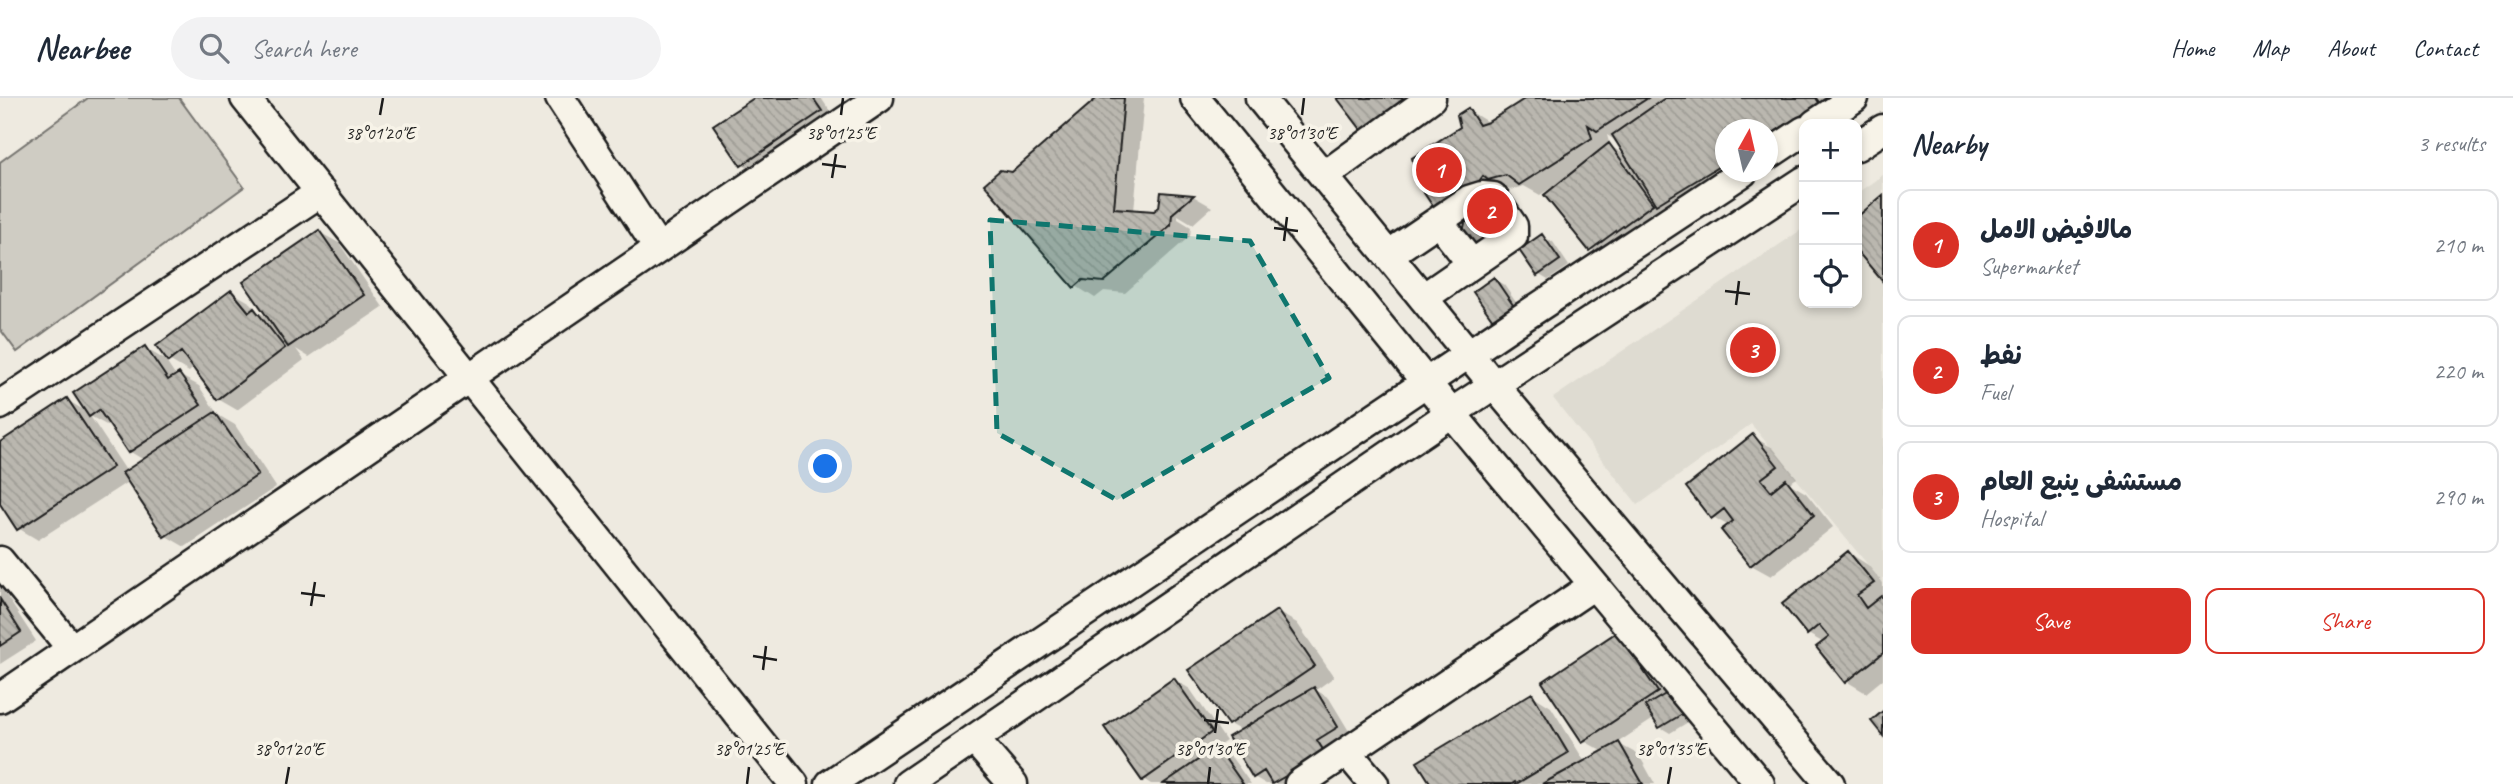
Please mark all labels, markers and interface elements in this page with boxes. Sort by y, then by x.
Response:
search box [171,17,661,80]
text: Nearbee [35,27,129,69]
icon: search [195,29,233,67]
text: Search here [251,32,357,65]
text: Home [2171,33,2214,63]
text: Map [2252,33,2289,63]
text: About [2327,33,2375,63]
text: Contact [2413,33,2478,63]
north arrow [1715,119,1778,182]
map controls [1799,119,1862,308]
button: + [1799,119,1862,182]
text: 38°01'20"E [345,122,417,144]
text: 38°01'25"E [806,122,878,144]
text: 38°01'30"E [1267,122,1339,144]
text: Nearby [1911,125,1987,163]
text: 3 results [2418,129,2485,158]
pin: 1 [1416,144,1462,196]
button: − [1799,182,1862,245]
pin: 2 [1467,185,1513,237]
text: مالافيض الامل [1980,213,2132,246]
text: 1 [1931,231,1941,260]
text: 210 m [2434,231,2483,260]
button: locate [1799,245,1862,308]
text: Supermarket [1980,252,2078,281]
pin: 3 [1730,324,1776,376]
text: نفط [1980,339,2022,372]
text: 2 [1931,357,1941,386]
text: 220 m [2434,357,2483,386]
text: Fuel [1980,378,2010,407]
your location [808,449,842,483]
text: مستشفى ينبع العام [1980,465,2182,498]
text: 3 [1931,483,1941,512]
text: 290 m [2434,483,2483,512]
text: Hospital [1980,504,2043,533]
button: Save [1911,588,2191,654]
button: Share [2205,588,2485,654]
text: 38°01'20"E [254,738,326,760]
text: 38°01'25"E [714,738,786,760]
text: 38°01'30"E [1175,738,1247,760]
text: 38°01'35"E [1636,738,1708,760]

